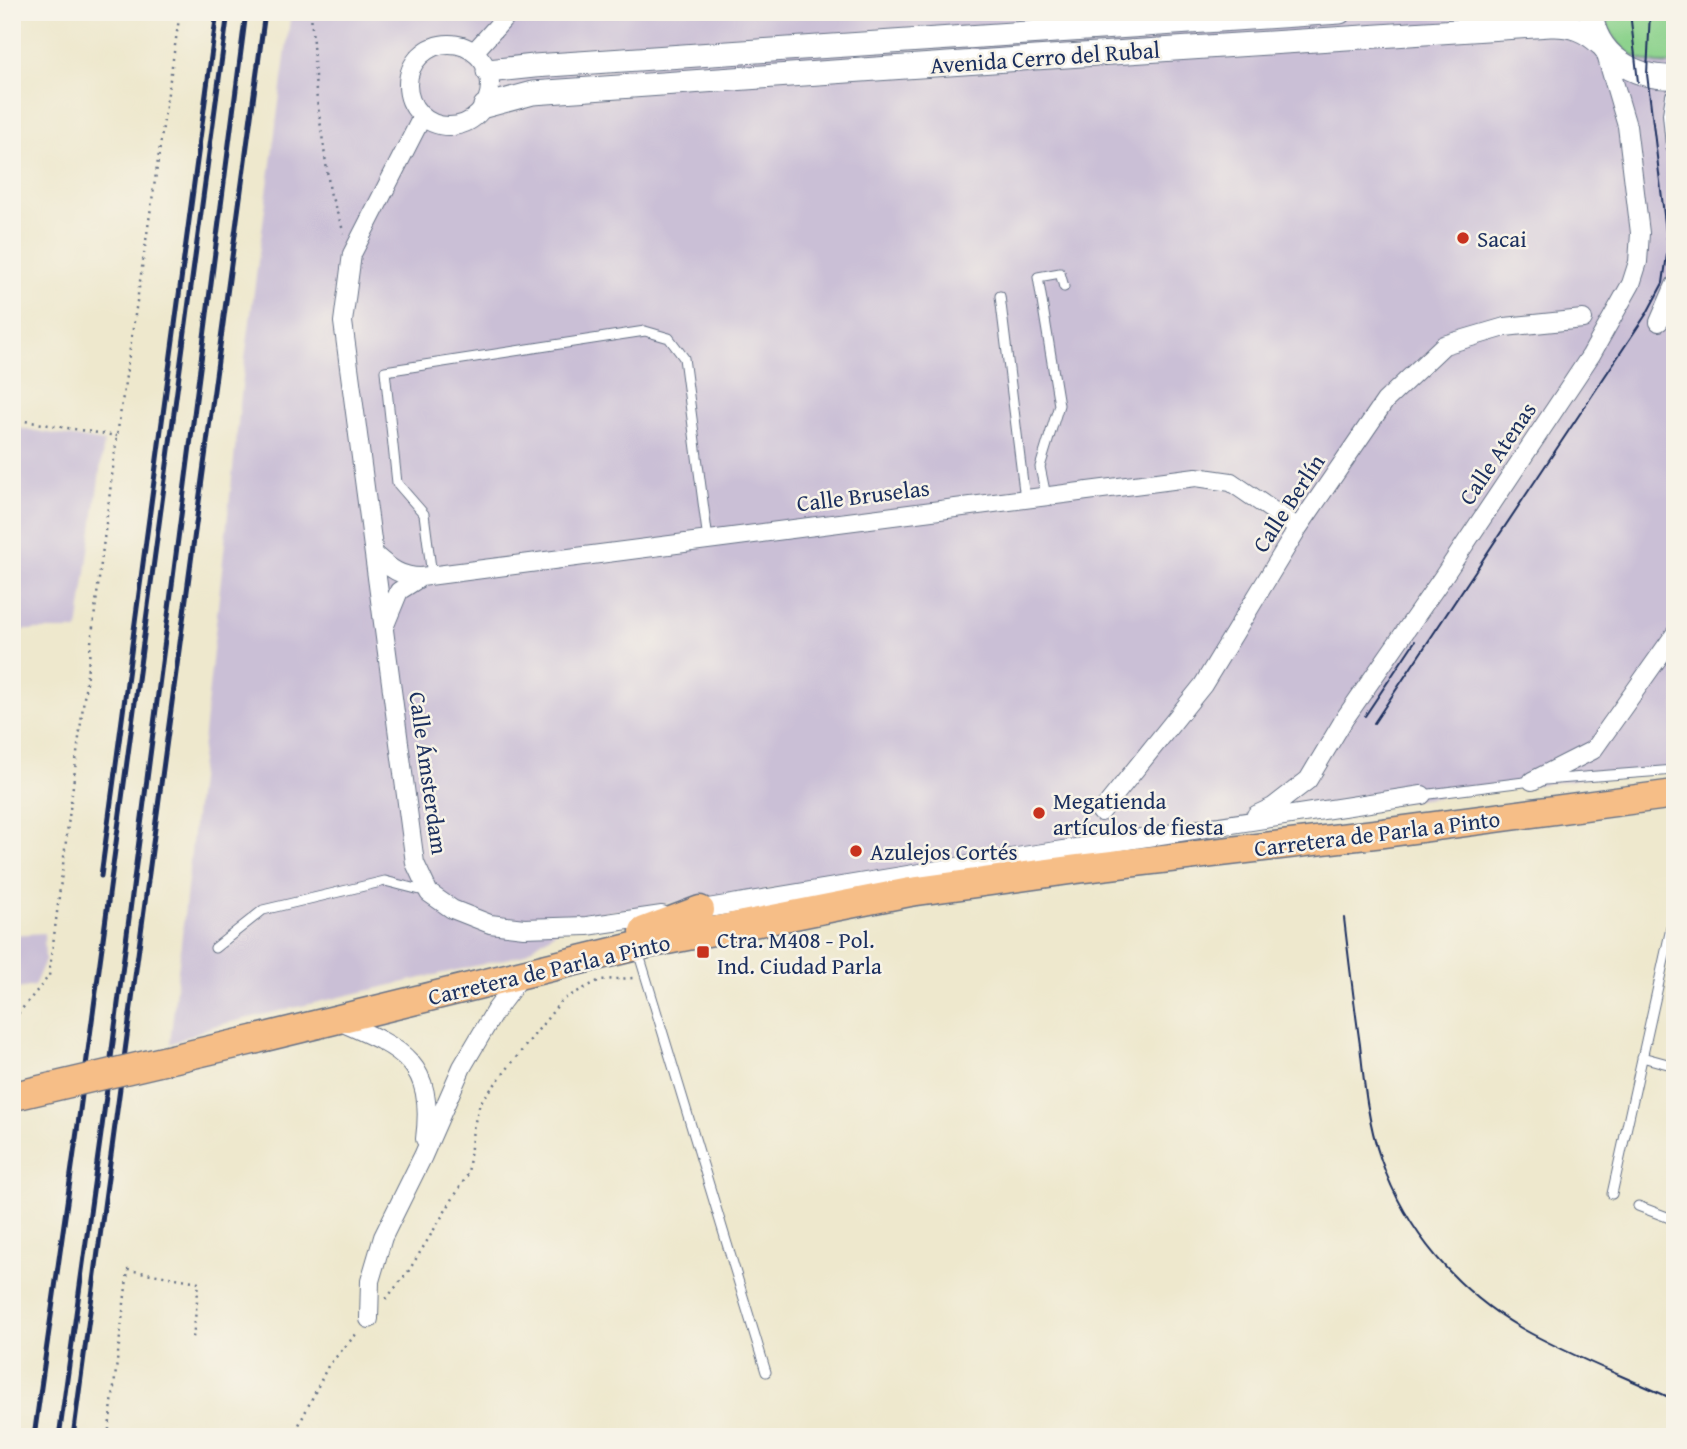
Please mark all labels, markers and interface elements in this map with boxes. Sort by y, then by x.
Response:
street label: Avenida Cerro del Rubal [929,33,1161,81]
place label: Sacai [1477,222,1527,255]
marker: Sacai [1455,230,1471,246]
street label: Calle Atenas [1450,395,1544,511]
street label: Calle Berlín [1244,447,1332,559]
street label: Calle Bruselas [795,470,931,520]
street label: Calle Ámsterdam [401,689,457,857]
place label: Megatienda artículos de fiesta [1053,784,1224,843]
street label: Carretera de Parla a Pinto [1252,802,1502,864]
marker: Megatienda artículos de fiesta [1031,805,1047,821]
place label: Azulejos Cortés [870,835,1018,868]
marker: Azulejos Cortés [848,843,864,859]
place label: Ctra. M408 - Pol. Ind. Ciudad Parla [717,923,882,982]
street label: Carretera de Parla a Pinto [425,925,673,1013]
marker: Ctra. M408 - Pol. Ind. Ciudad Parla [695,944,711,960]

